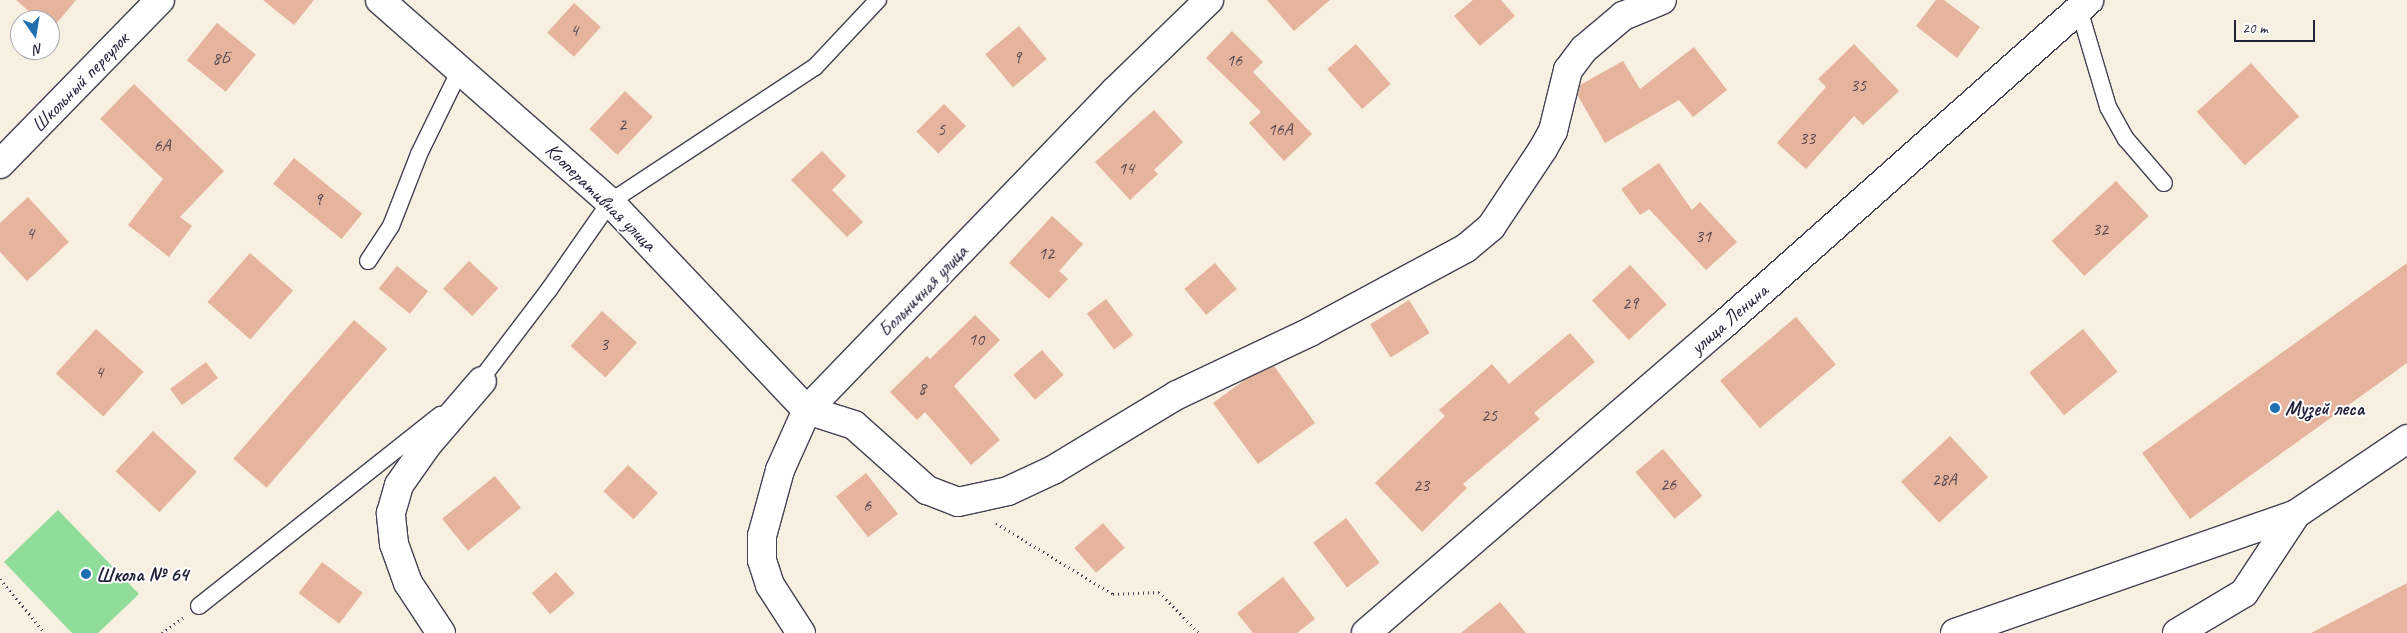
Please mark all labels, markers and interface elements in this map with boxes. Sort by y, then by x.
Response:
north arrow [10,10,60,60]
scale bar [2237,10,2318,42]
house number: 4 [570,19,578,41]
text: 20 m [2242,19,2268,38]
street label: Школьный переулок [26,27,134,137]
text: N [32,40,44,58]
house number: 9 [1013,46,1021,68]
house number: 8Б [212,47,230,69]
house number: 16 [1226,49,1242,71]
house number: 35 [1850,74,1866,96]
house number: 2 [618,113,626,135]
house number: 5 [937,118,945,140]
house number: 16А [1267,118,1293,140]
house number: 33 [1799,127,1815,149]
house number: 6А [153,134,171,156]
street label: Кооперативная улица [540,138,662,256]
house number: 14 [1118,157,1134,179]
house number: 9 [314,188,322,210]
house number: 32 [2092,218,2108,240]
house number: 4 [26,222,34,244]
house number: 31 [1695,225,1711,247]
street label: Больничная улица [873,240,973,342]
house number: 12 [1038,242,1054,264]
street label: улица Ленина [1685,279,1773,359]
house number: 29 [1622,292,1638,314]
house number: 10 [968,328,984,350]
house number: 3 [600,333,608,355]
house number: 4 [95,361,103,383]
house number: 8 [918,377,926,399]
place label: Музей леса [2285,396,2364,420]
marker: Музей леса [2269,402,2281,414]
house number: 25 [1481,404,1497,426]
house number: 28А [1931,468,1957,490]
house number: 26 [1660,473,1676,495]
house number: 23 [1413,474,1429,496]
house number: 6 [863,494,871,516]
place label: Школа № 64 [96,562,188,586]
marker: Школа № 64 [80,568,92,580]

